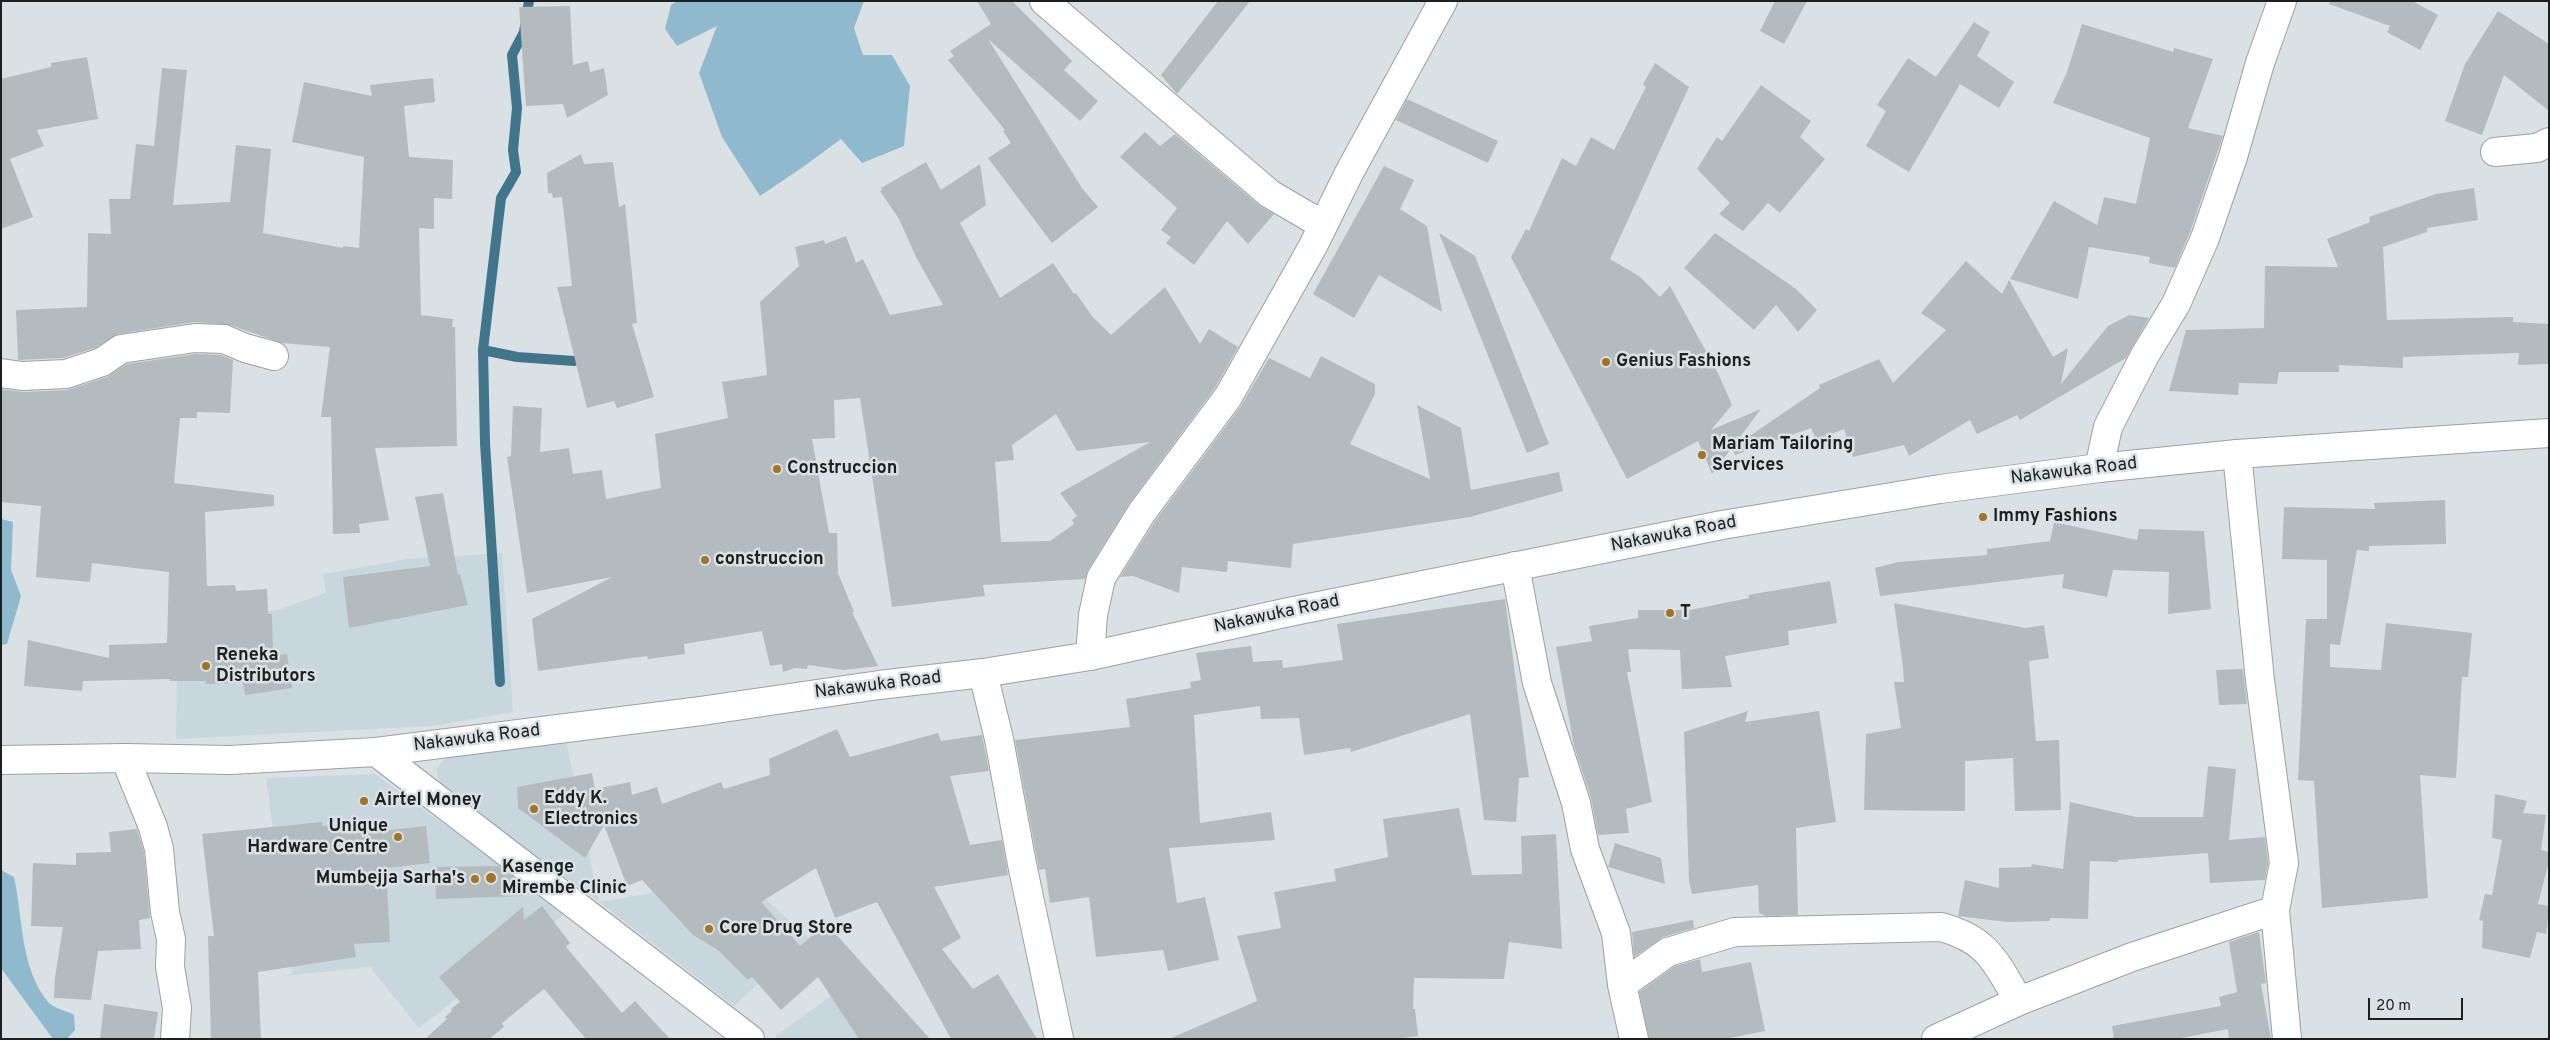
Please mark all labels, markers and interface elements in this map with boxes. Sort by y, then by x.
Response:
place label: Genius Fashions [1616,351,1751,373]
marker: Genius Fashions [1600,356,1612,368]
place label: Mariam Tailoring Services [1712,434,1853,476]
marker: Mariam Tailoring Services [1696,449,1708,461]
street label: Nakawuka Road [2009,454,2139,490]
place label: Construccion [787,458,897,480]
marker: Construccion [771,463,783,475]
place label: Immy Fashions [1993,506,2118,528]
marker: Immy Fashions [1977,511,1989,523]
street label: Nakawuka Road [1609,512,1739,558]
place label: construccion [715,549,824,571]
marker: construccion [699,554,711,566]
street label: Nakawuka Road [1212,591,1342,639]
place label: T [1680,602,1691,624]
marker: T [1664,607,1676,619]
place label: Reneka Distributors [216,645,316,688]
marker: Reneka Distributors [200,660,212,672]
street label: Nakawuka Road [813,668,943,704]
street label: Nakawuka Road [412,721,542,757]
place label: Eddy K. Electronics [544,788,638,831]
place label: Airtel Money [374,790,482,812]
marker: Airtel Money [358,795,370,807]
marker: Eddy K. Electronics [528,803,540,815]
place label: Unique Hardware Centre [247,816,388,859]
marker: Unique Hardware Centre [392,831,404,843]
place label: Kasenge Mirembe Clinic [502,857,627,900]
place label: Mumbejja Sarha's [316,868,465,890]
marker: Kasenge Mirembe Clinic [484,871,498,885]
marker: Mumbejja Sarha's [469,873,481,885]
place label: Core Drug Store [719,918,853,940]
marker: Core Drug Store [703,923,715,935]
scale bar [2370,988,2465,1020]
text: 20 m [2376,997,2411,1016]

